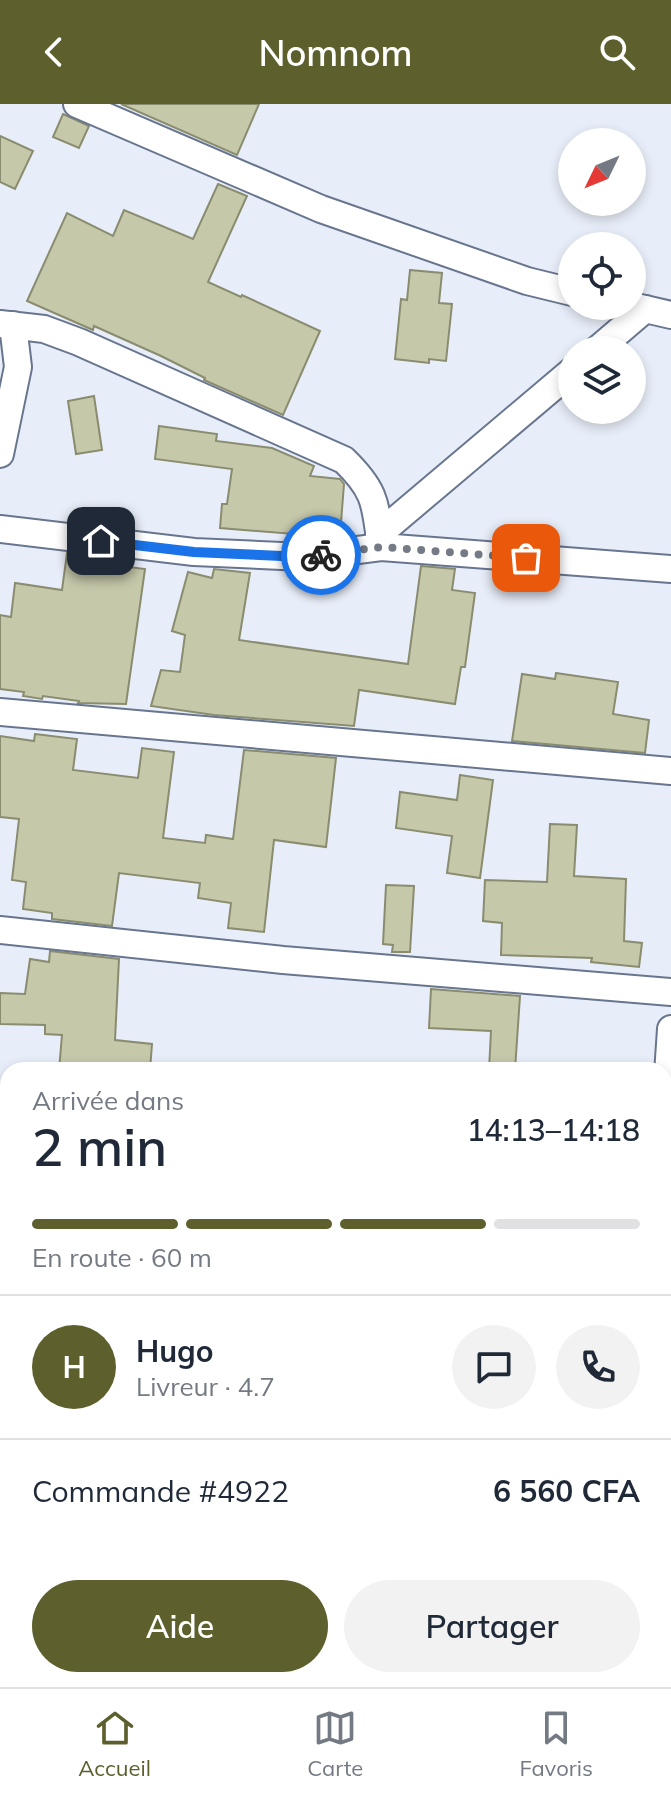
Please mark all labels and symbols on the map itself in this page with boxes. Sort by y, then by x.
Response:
north arrow [558,128,646,216]
pin [67,507,135,575]
courier [281,515,361,595]
pin [492,524,560,592]

